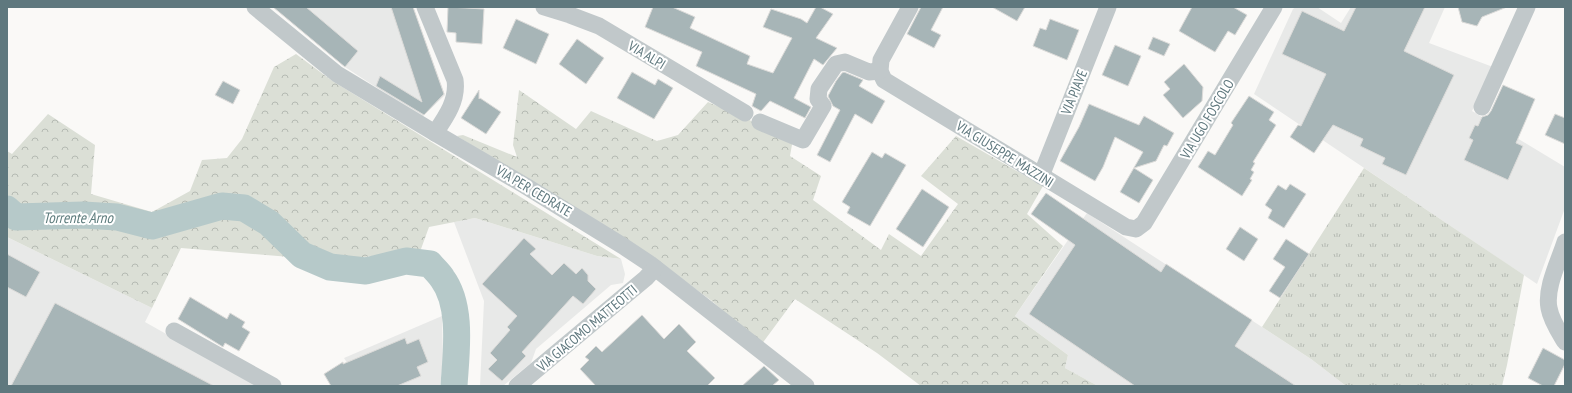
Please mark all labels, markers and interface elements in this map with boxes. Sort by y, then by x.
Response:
street label: VIA ALPI [624,36,669,73]
street label: VIA PIAVE [1056,67,1091,118]
street label: VIA UGO FOSCOLO [1176,76,1238,163]
street label: VIA GIUSEPPE MAZZINI [952,116,1057,191]
street label: VIA PER CEDRATE [492,161,575,221]
water label: Torrente Arno [43,208,114,227]
street label: VIA GIACOMO MATTEOTTI [532,281,641,376]

